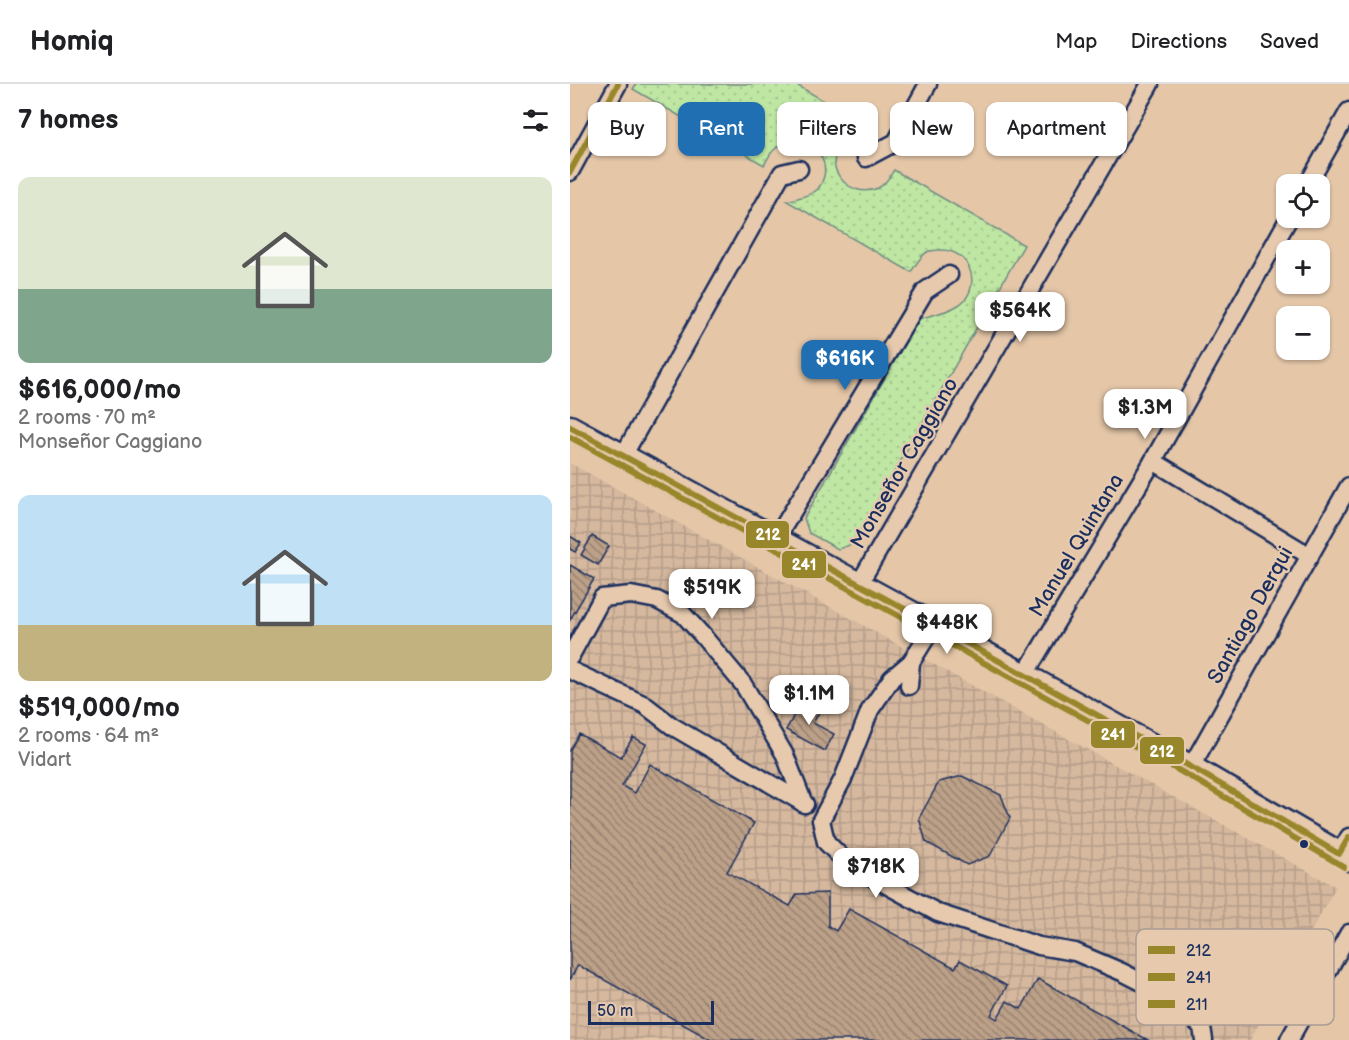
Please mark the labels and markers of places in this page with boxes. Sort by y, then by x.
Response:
pin: $564K [978,292,1062,343]
pin: $616K [803,340,887,391]
pin: $1.3M [1103,389,1187,440]
pin: $519K [670,569,754,620]
pin: $448K [905,604,989,655]
pin: $1.1M [767,675,851,726]
unlabelled marker [1298,838,1310,850]
pin: $718K [834,848,918,899]

